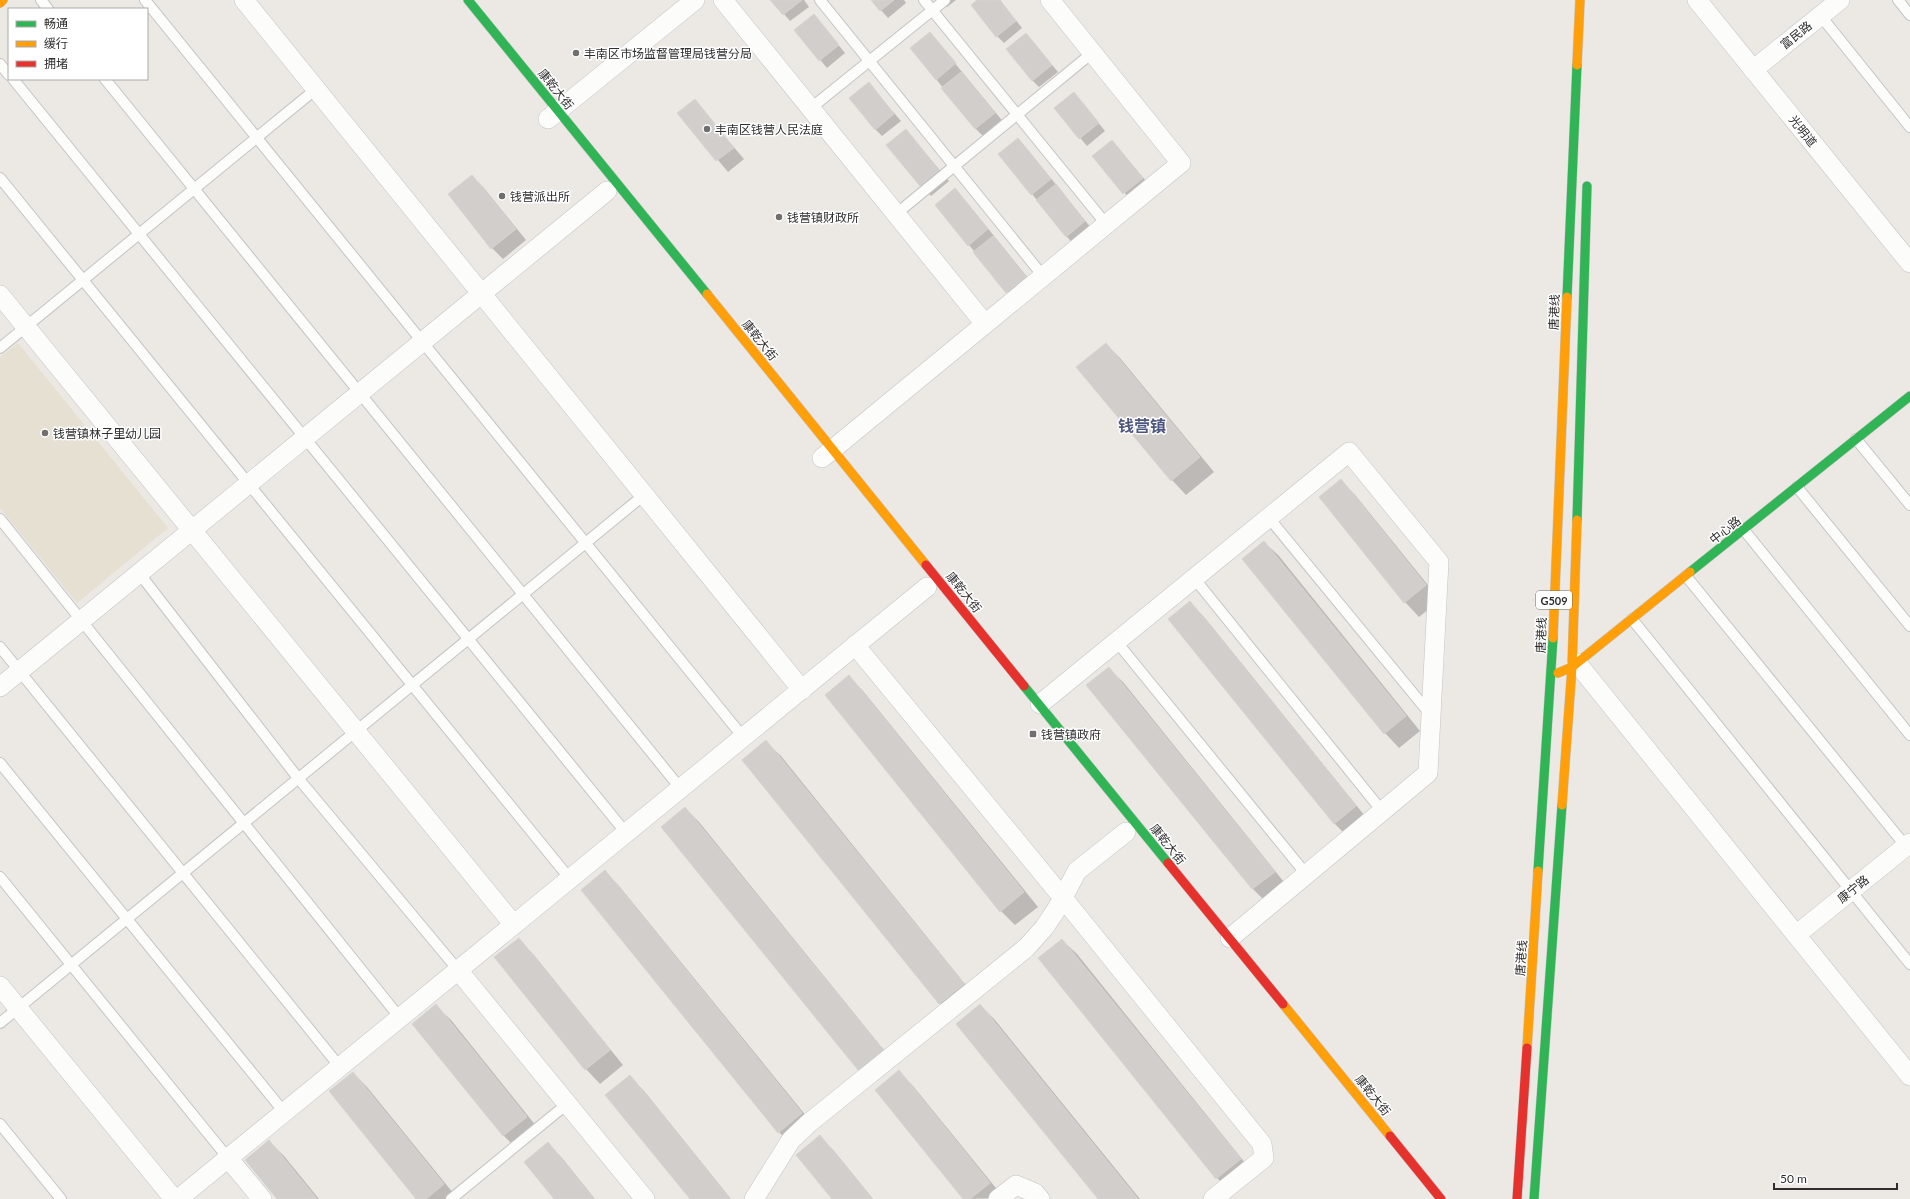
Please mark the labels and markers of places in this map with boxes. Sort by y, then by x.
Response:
place label: 丰南区市场监督管理局钱营分局 [584,46,752,61]
marker: 丰南区市场监督管理局钱营分局 [571,48,581,58]
place label: 丰南区钱营人民法庭 [715,122,823,137]
marker: 丰南区钱营人民法庭 [702,124,712,134]
place label: 钱营派出所 [510,189,570,204]
marker: 钱营派出所 [497,191,507,201]
place label: 钱营镇财政所 [787,210,859,225]
marker: 钱营镇财政所 [774,212,784,222]
place label: 钱营镇林子里幼儿园 [53,426,161,441]
marker: 钱营镇林子里幼儿园 [40,428,50,438]
place label: 钱营镇政府 [1041,727,1101,742]
marker: 钱营镇政府 [1028,729,1038,739]

